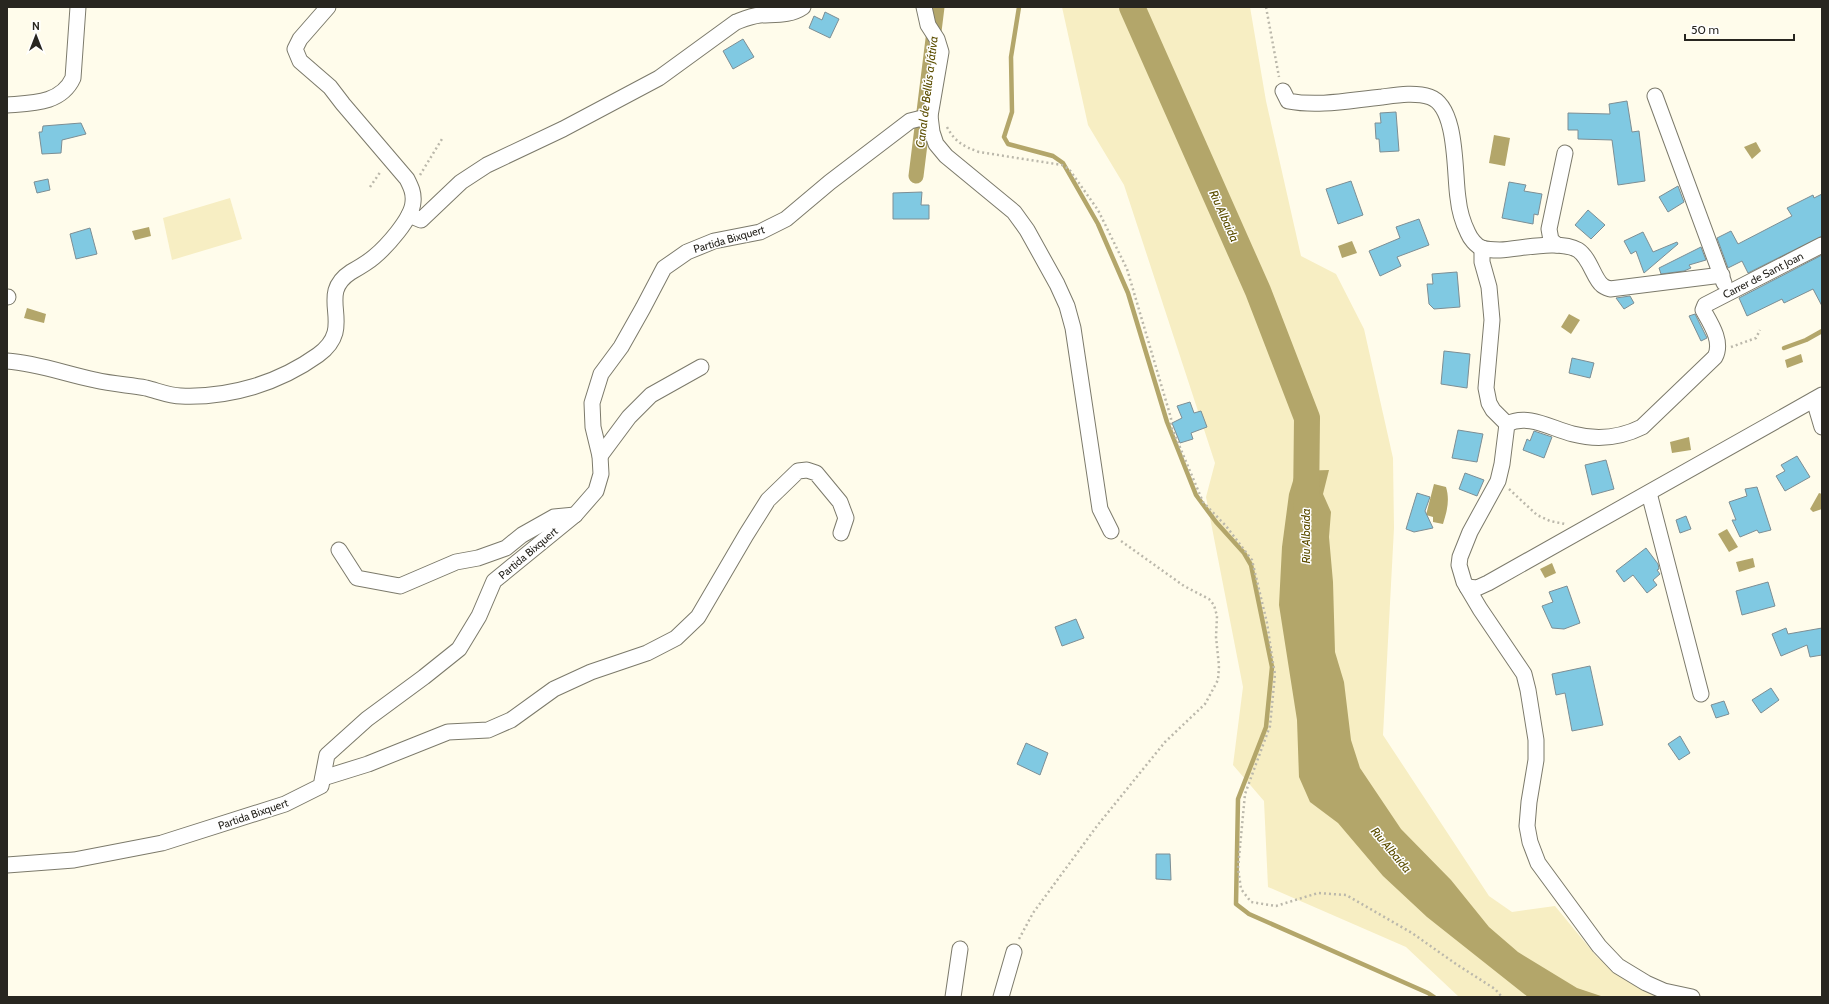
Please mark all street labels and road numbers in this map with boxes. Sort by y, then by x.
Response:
street label: Partida Bixquert [692,222,766,256]
street label: Carrer de Sant Joan [1720,249,1806,301]
street label: Partida Bixquert [495,524,561,582]
street label: Partida Bixquert [216,795,290,833]

